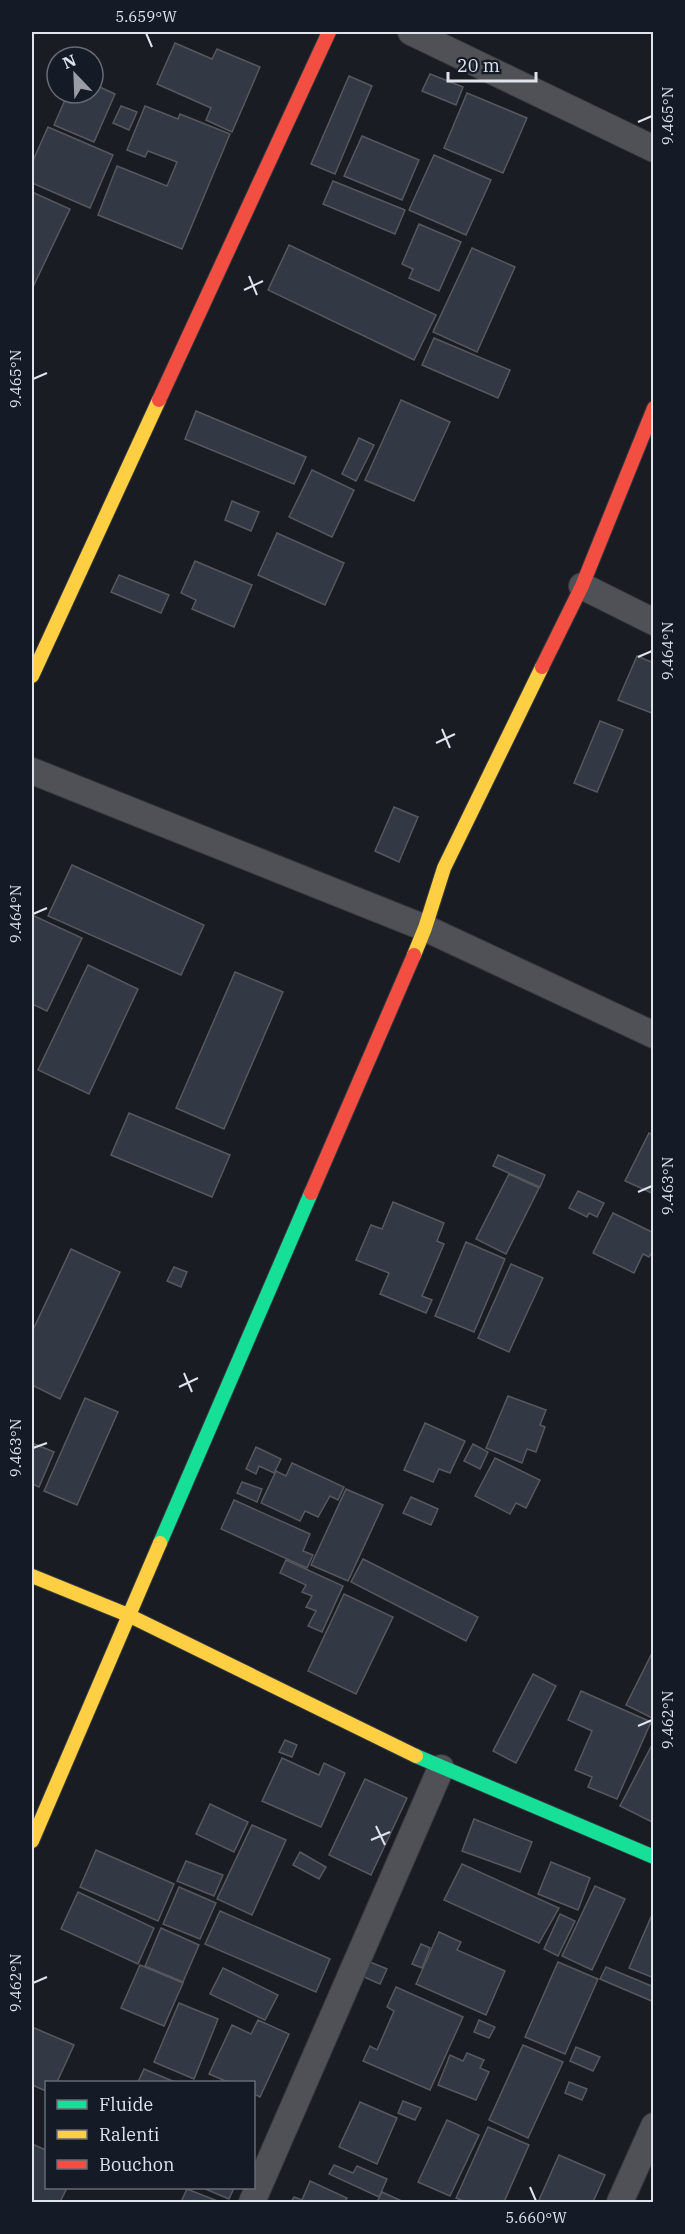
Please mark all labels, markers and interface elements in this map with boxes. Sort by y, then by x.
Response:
text: 5.659°W [115,7,177,26]
north arrow [45,45,105,105]
scale bar [448,45,536,83]
text: N [59,50,79,73]
text: 20 m [457,54,500,77]
text: 9.465°N [658,87,677,145]
text: 9.465°N [6,350,25,408]
text: 9.464°N [658,622,677,680]
text: 9.464°N [6,885,25,943]
text: 9.463°N [658,1157,677,1215]
text: 9.463°N [6,1419,25,1477]
text: 9.462°N [658,1691,677,1749]
text: 9.462°N [6,1954,25,2012]
legend [45,2081,255,2189]
text: Fluide [99,2093,153,2116]
text: Ralenti [99,2123,160,2146]
text: Bouchon [99,2153,175,2176]
text: 5.660°W [505,2208,567,2227]

